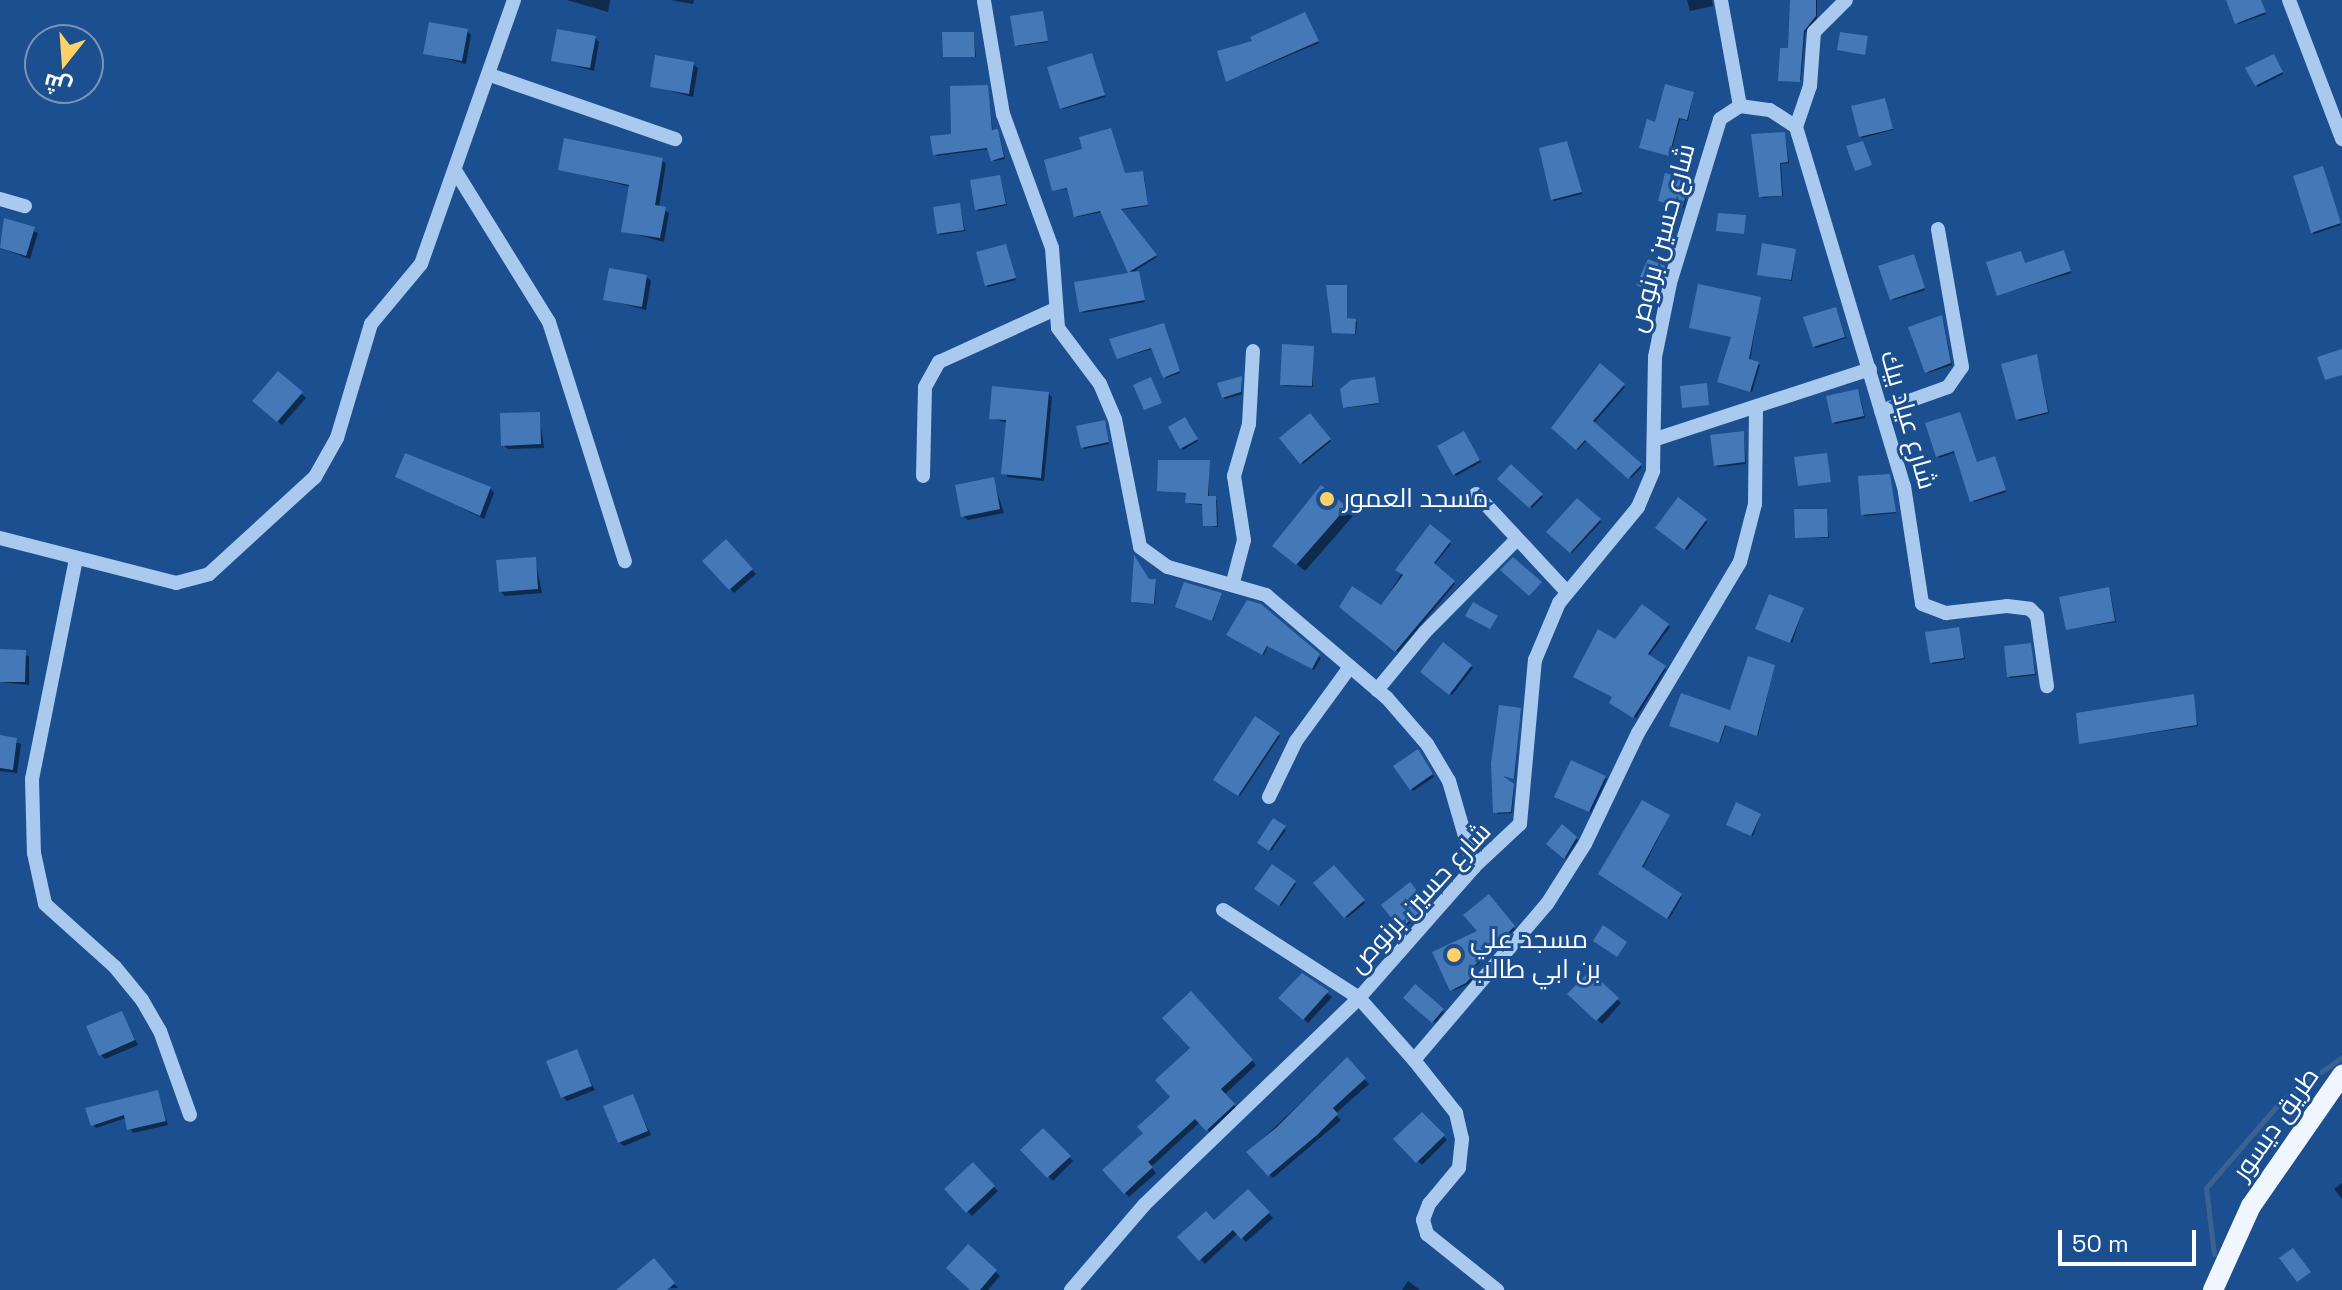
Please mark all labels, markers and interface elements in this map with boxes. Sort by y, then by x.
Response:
north arrow [24,24,104,104]
text: ش [40,68,75,103]
street label: شارع حسين برنوص [1622,140,1702,336]
street label: شارع عياد بيك [1873,347,1943,493]
place label: مسجد العمور [1343,483,1488,515]
marker: مسجد العمور [1318,490,1336,508]
street label: شارع حسين برنوص [1342,816,1498,980]
place label: مسجد علي بن ابي طالب [1470,924,1601,986]
marker: مسجد علي بن ابي طالب [1445,946,1463,964]
street label: طريق ديسور [2226,1062,2326,1186]
scale bar [2062,1214,2200,1264]
text: 50 m [2072,1228,2129,1259]

